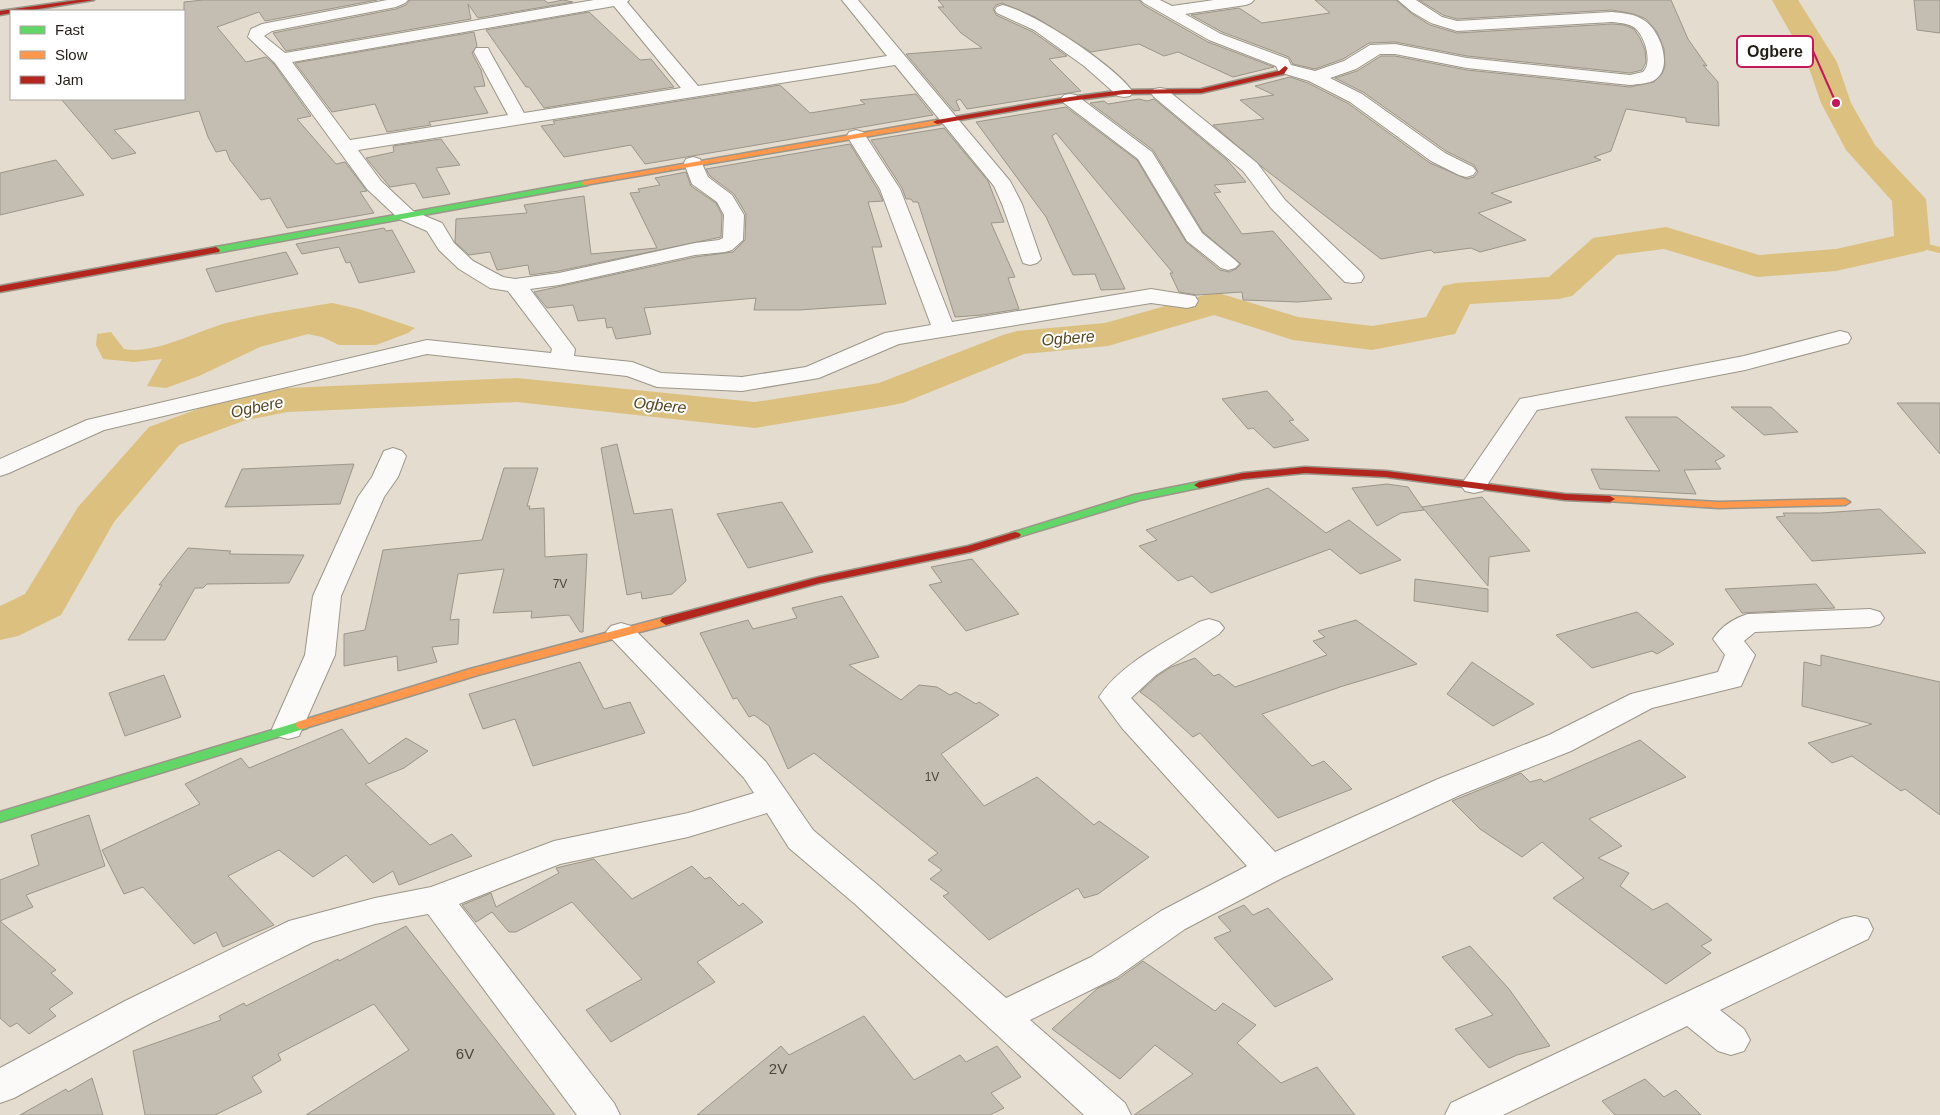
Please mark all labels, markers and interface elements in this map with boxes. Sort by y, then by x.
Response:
legend [10,10,185,100]
text: Fast [55,21,85,38]
callout: Ogbere [1737,36,1813,67]
text: Ogbere [1747,43,1803,60]
text: Slow [55,46,88,63]
text: Jam [55,71,83,88]
water label: Ogbere [1041,327,1095,349]
water label: Ogbere [229,393,285,421]
water label: Ogbere [633,394,688,416]
house number: 7V [553,577,567,591]
house number: 1V [925,770,939,784]
house number: 6V [456,1045,474,1062]
house number: 2V [769,1060,787,1077]

